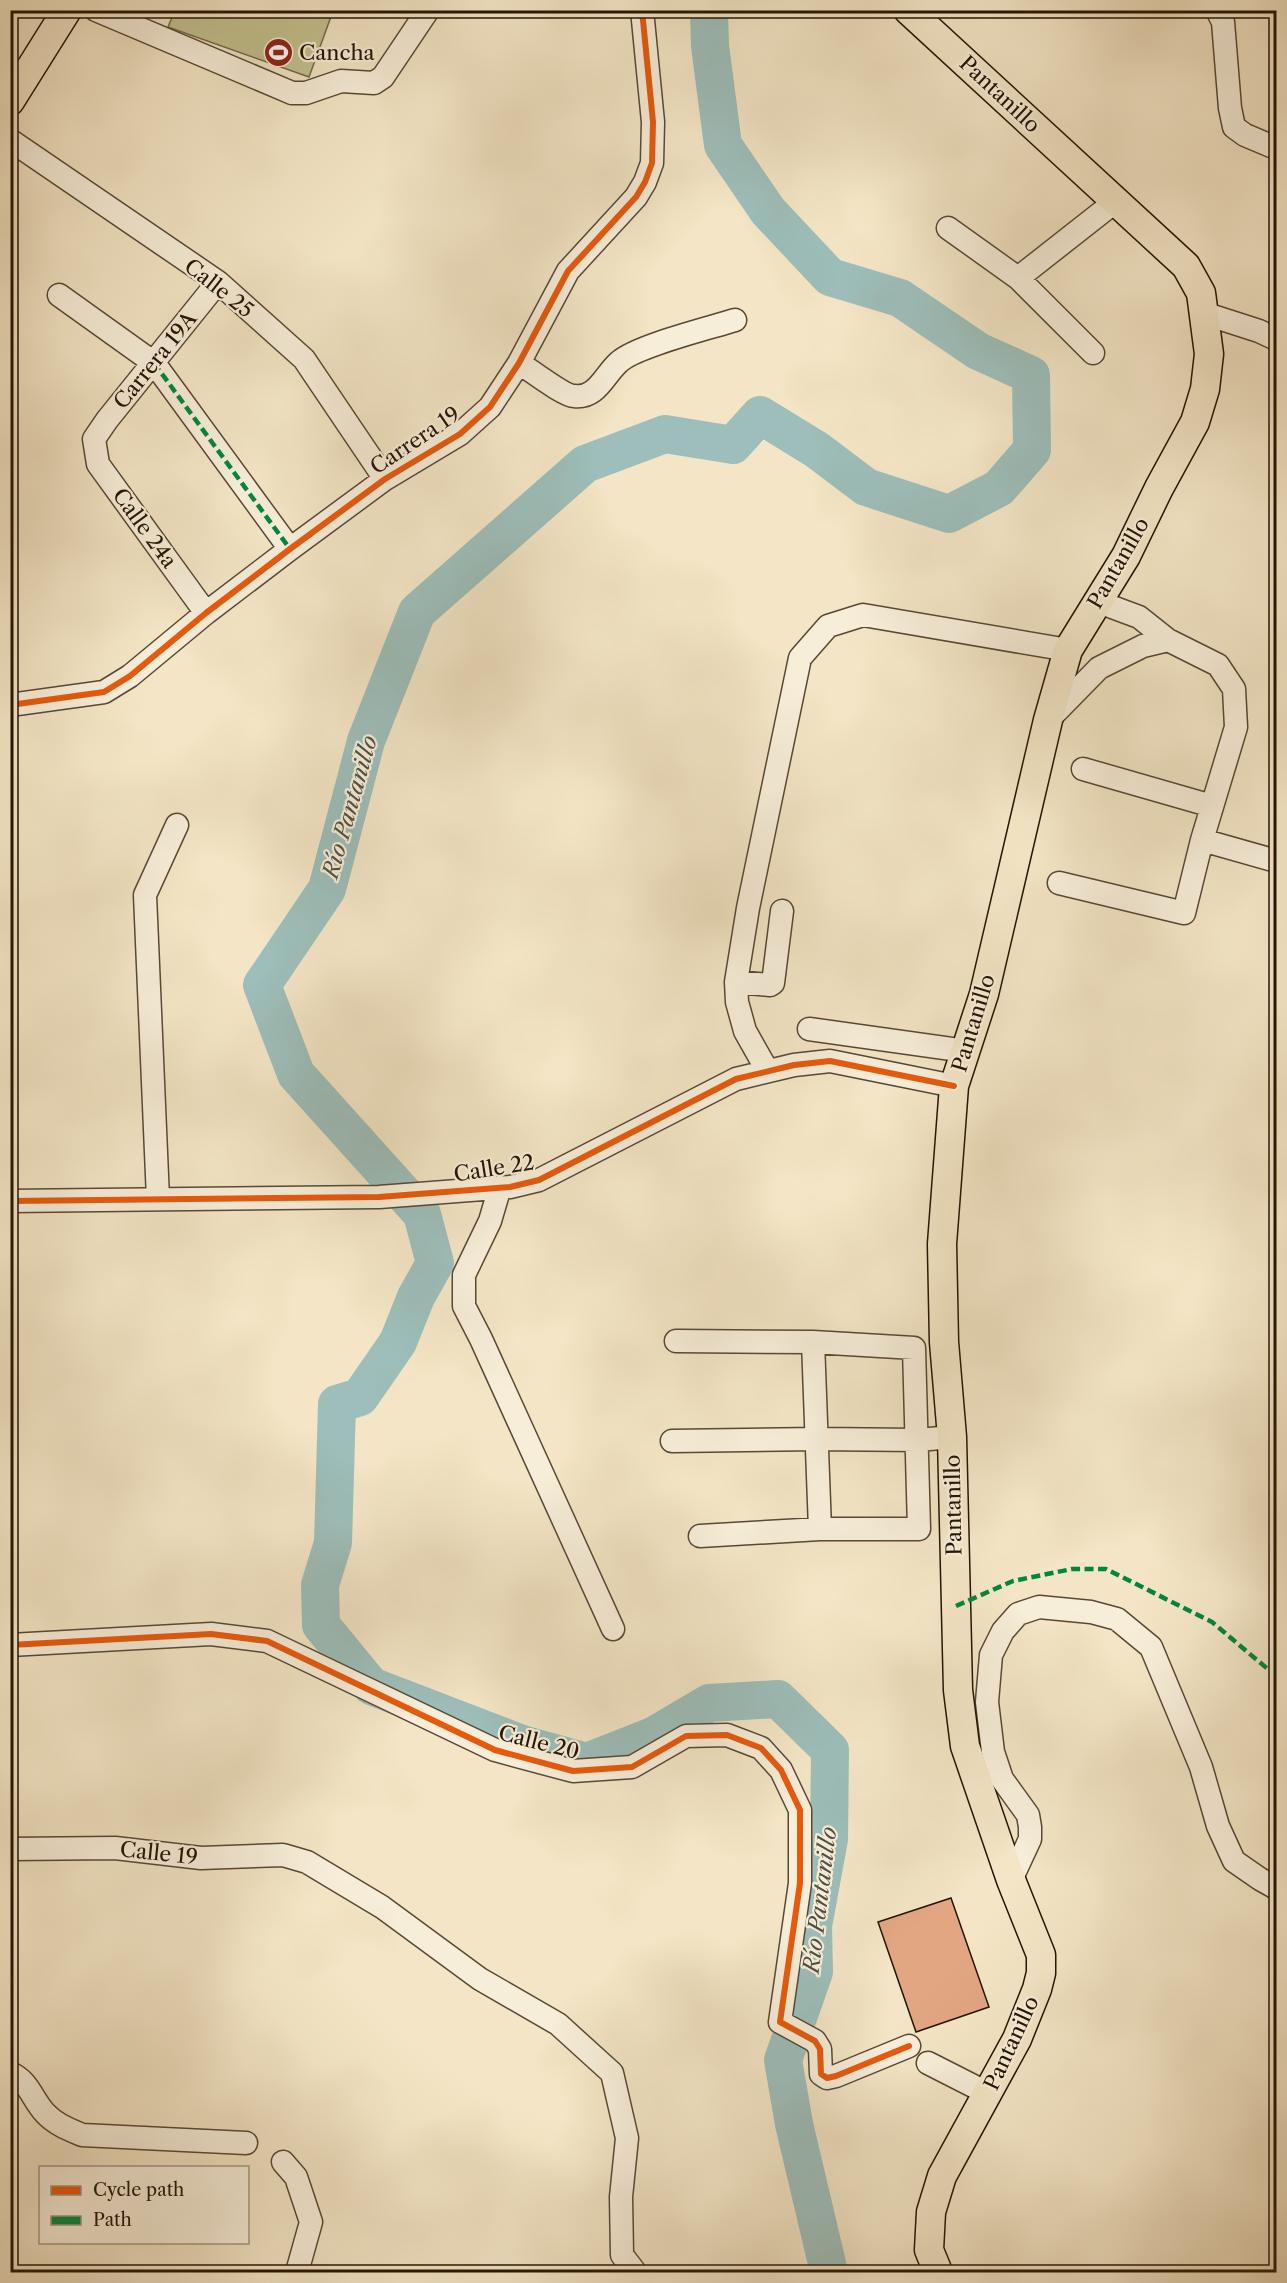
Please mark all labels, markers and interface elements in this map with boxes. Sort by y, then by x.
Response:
sports icon: Cancha [262,36,294,68]
place label: Cancha [299,40,376,65]
street label: Pantanillo [954,50,1046,138]
street label: Calle 25 [180,253,258,323]
street label: Carrera 19A [108,306,202,414]
street label: Carrera 19 [365,401,465,479]
street label: Calle 24a [108,483,183,573]
street label: Pantanillo [1082,513,1154,613]
water label: Río Pantanillo [316,733,383,883]
street label: Pantanillo [946,971,1000,1075]
street label: Calle 22 [452,1149,536,1187]
street label: Pantanillo [940,1454,966,1556]
street label: Calle 20 [496,1720,582,1764]
water label: Río Pantanillo [797,1825,842,1977]
street label: Calle 19 [119,1836,199,1870]
street label: Pantanillo [978,1992,1044,2094]
legend [39,2166,249,2244]
text: Cycle path [93,2179,184,2201]
text: Path [93,2209,132,2231]

